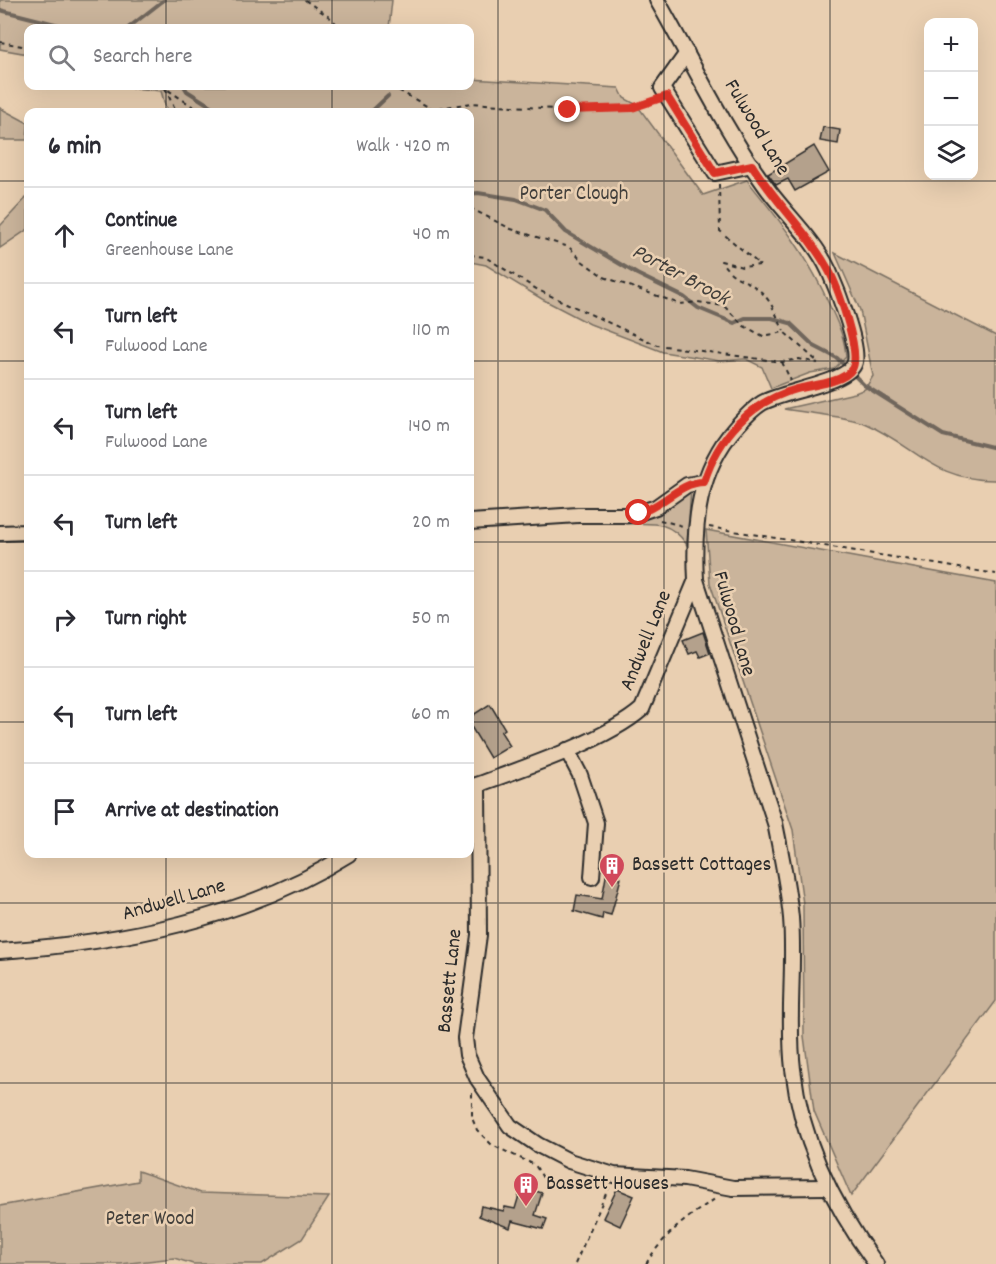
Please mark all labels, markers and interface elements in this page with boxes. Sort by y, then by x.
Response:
map controls [924,18,978,180]
button: + [924,18,978,72]
search box [24,24,474,90]
icon: search [45,41,78,74]
text: Search here [93,42,192,73]
button: − [924,72,978,126]
street label: Fulwood Lane [715,74,797,182]
route end [554,96,580,122]
button: layers [924,126,978,180]
text: 6 min [48,129,101,166]
text: Walk · 420 m [356,133,450,161]
park label: Porter Clough [520,180,628,210]
text: Continue [105,206,177,237]
icon: ahead [48,219,81,252]
text: 40 m [412,221,450,249]
text: Greenhouse Lane [105,237,233,265]
water label: Porter Brook [626,237,736,316]
text: Turn left [105,302,177,333]
icon: left [48,315,81,348]
text: 110 m [412,317,450,345]
text: Fulwood Lane [105,333,208,361]
text: Turn left [105,398,177,429]
icon: left [48,411,81,444]
text: 140 m [408,413,450,441]
text: Fulwood Lane [105,429,208,457]
route start [625,499,651,525]
icon: left [48,507,81,540]
text: Turn left [105,508,177,539]
text: 20 m [412,509,450,537]
street label: Fulwood Lane [704,568,762,680]
street label: Andwell Lane [613,586,681,696]
icon: right [48,603,81,636]
text: Turn right [105,604,187,635]
text: 50 m [412,605,450,633]
icon: left [48,699,81,732]
text: Turn left [105,700,177,731]
text: 60 m [411,701,450,729]
icon: arrive [48,795,81,828]
text: Arrive at destination [105,796,279,827]
building icon: Bassett Cottages [597,851,627,889]
place label: Bassett Cottages [632,851,771,881]
street label: Andwell Lane [119,872,229,930]
street label: Bassett Lane [431,928,471,1034]
building icon: Bassett Houses [511,1170,541,1208]
place label: Bassett Houses [546,1170,669,1200]
park label: Peter Wood [106,1205,194,1235]

